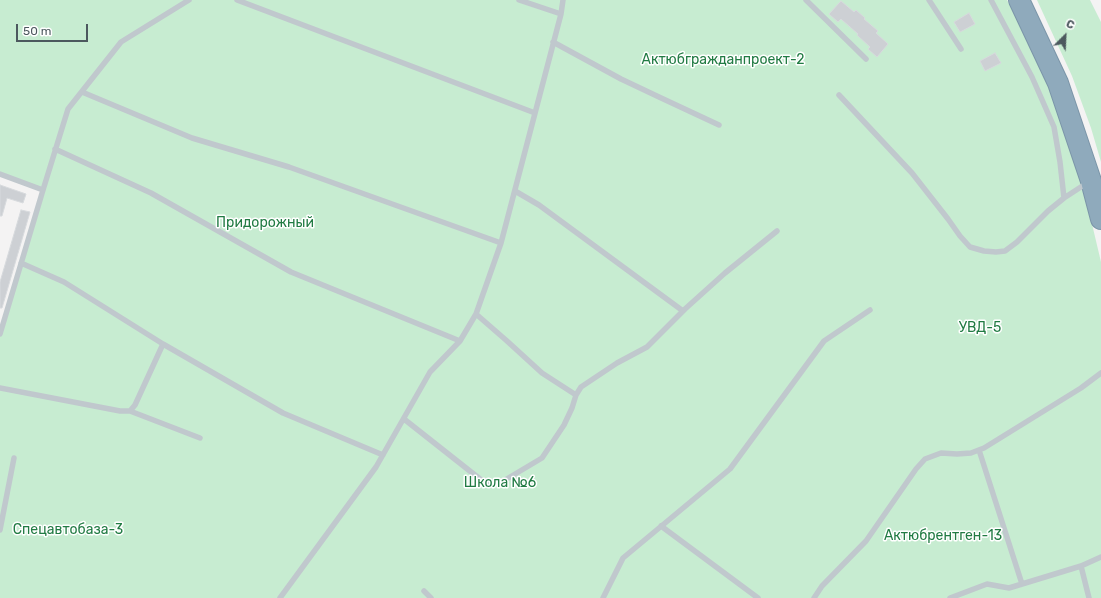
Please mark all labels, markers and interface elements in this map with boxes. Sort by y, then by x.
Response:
scale bar [18,16,90,42]
north arrow [1045,16,1085,56]
text: С [1064,17,1076,32]
text: 50 m [23,24,51,38]
park label: Актюбгражданпроект-2 [642,52,804,68]
park label: Придорожный [216,215,314,231]
park label: УВД-5 [959,320,1001,336]
park label: Школа №6 [464,475,536,491]
park label: Спецавтобаза-3 [13,522,123,538]
park label: Актюбрентген-13 [884,528,1002,544]

